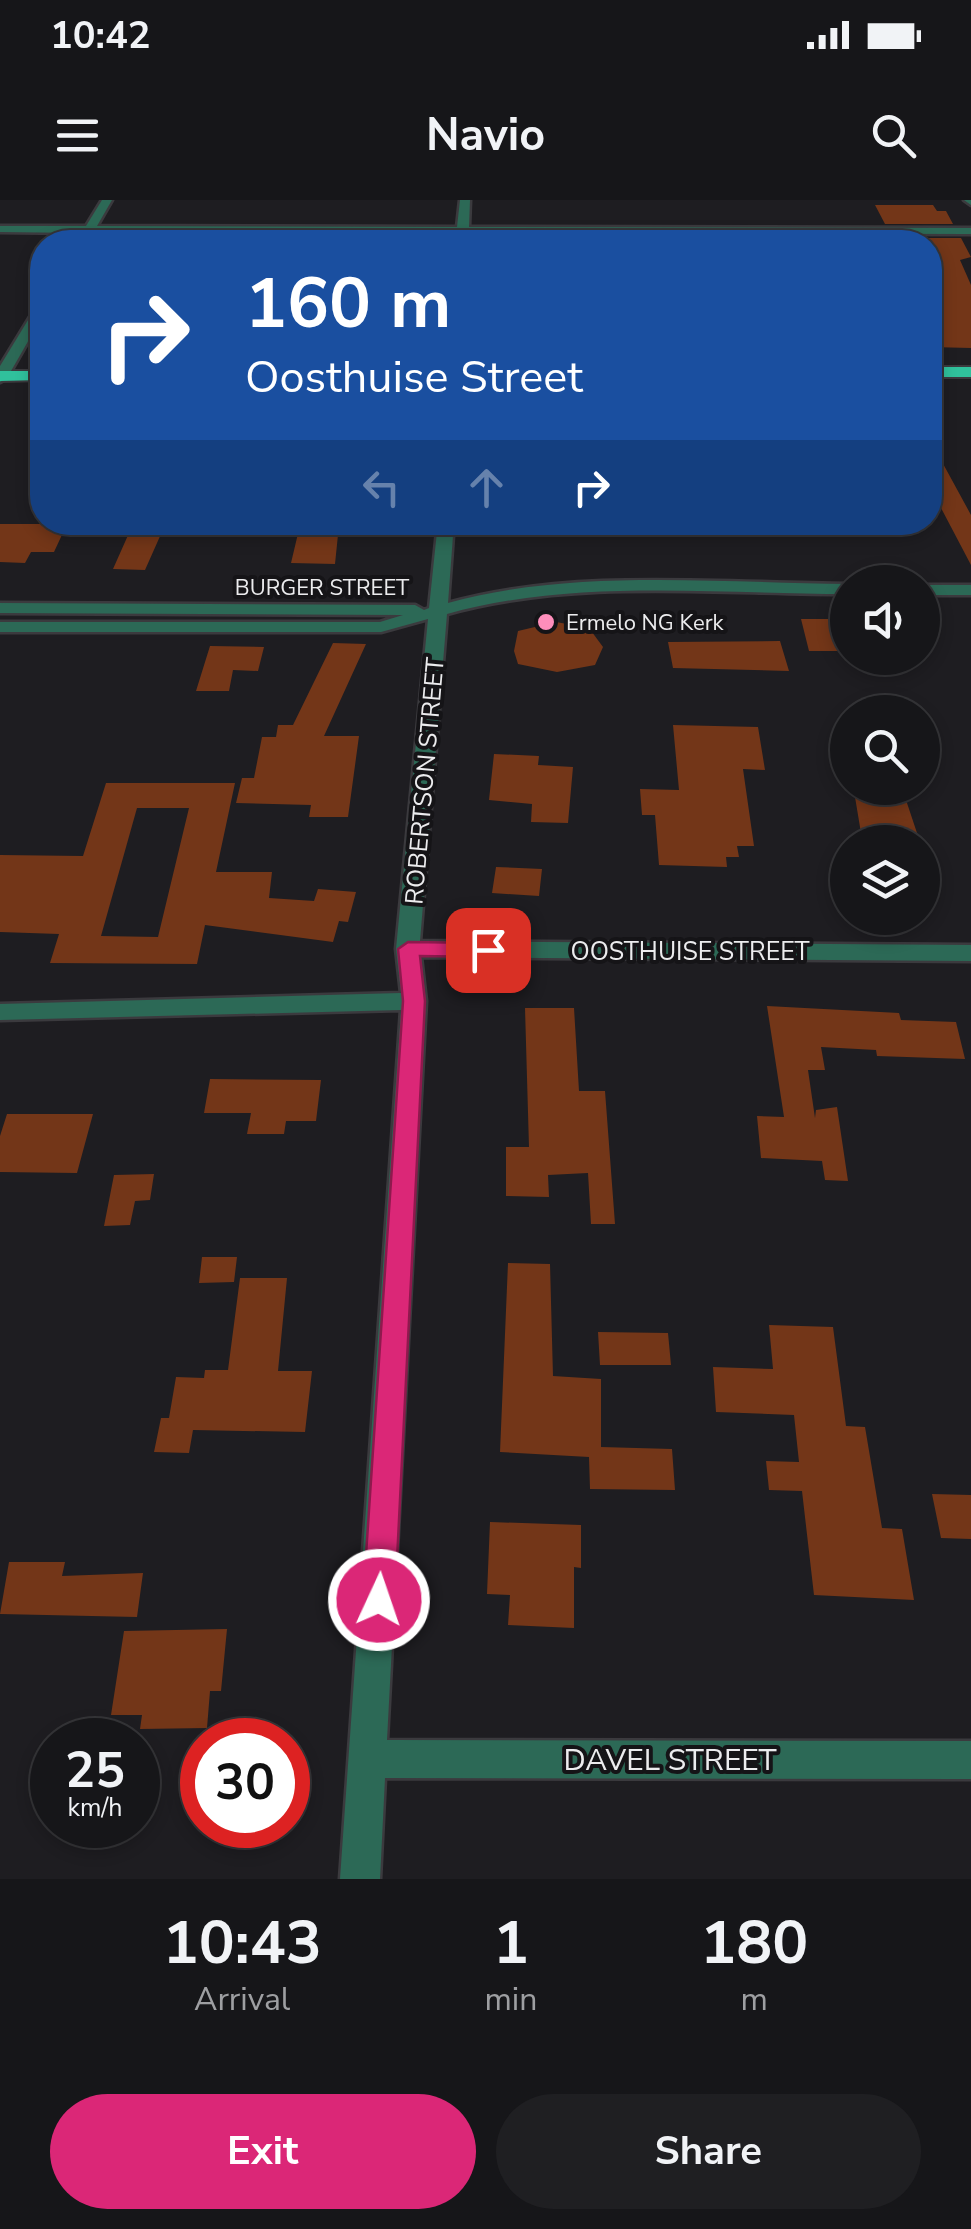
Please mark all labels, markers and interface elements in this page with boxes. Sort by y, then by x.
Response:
text: 10:42 [50,10,151,61]
text: Navio [426,105,545,166]
icon: menu [50,108,105,163]
icon: search [866,108,921,163]
text: 160 m [245,256,451,352]
icon: right [80,270,210,400]
text: Oosthuise Street [245,347,583,408]
icon: left [354,460,409,515]
icon: ahead [459,460,514,515]
icon: right [564,460,619,515]
map controls [830,565,940,935]
button: sound [830,565,940,675]
street label: BURGER STREET [235,573,410,603]
place label: Ermelo NG Kerk [566,608,725,638]
marker: Ermelo NG Kerk [535,611,557,633]
street label: ROBERTSON STREET [397,656,453,906]
button: search [830,695,940,805]
button: layers [830,825,940,935]
pin [446,908,531,993]
icon: arrive [461,923,516,978]
street label: OOSTHUISE STREET [570,935,810,969]
position arrow [327,1548,431,1652]
speed limit sign: 30 [180,1718,310,1848]
text: 25 [65,1736,125,1805]
street label: DAVEL STREET [563,1740,777,1781]
text: km/h [67,1791,123,1825]
text: 10:43 [163,1902,322,1984]
text: 1 [493,1902,529,1984]
text: 180 [700,1902,808,1984]
text: Arrival [194,1978,290,2021]
text: min [484,1978,537,2021]
text: m [740,1978,768,2021]
button: Exit [50,2094,476,2209]
button: Share [496,2094,921,2209]

